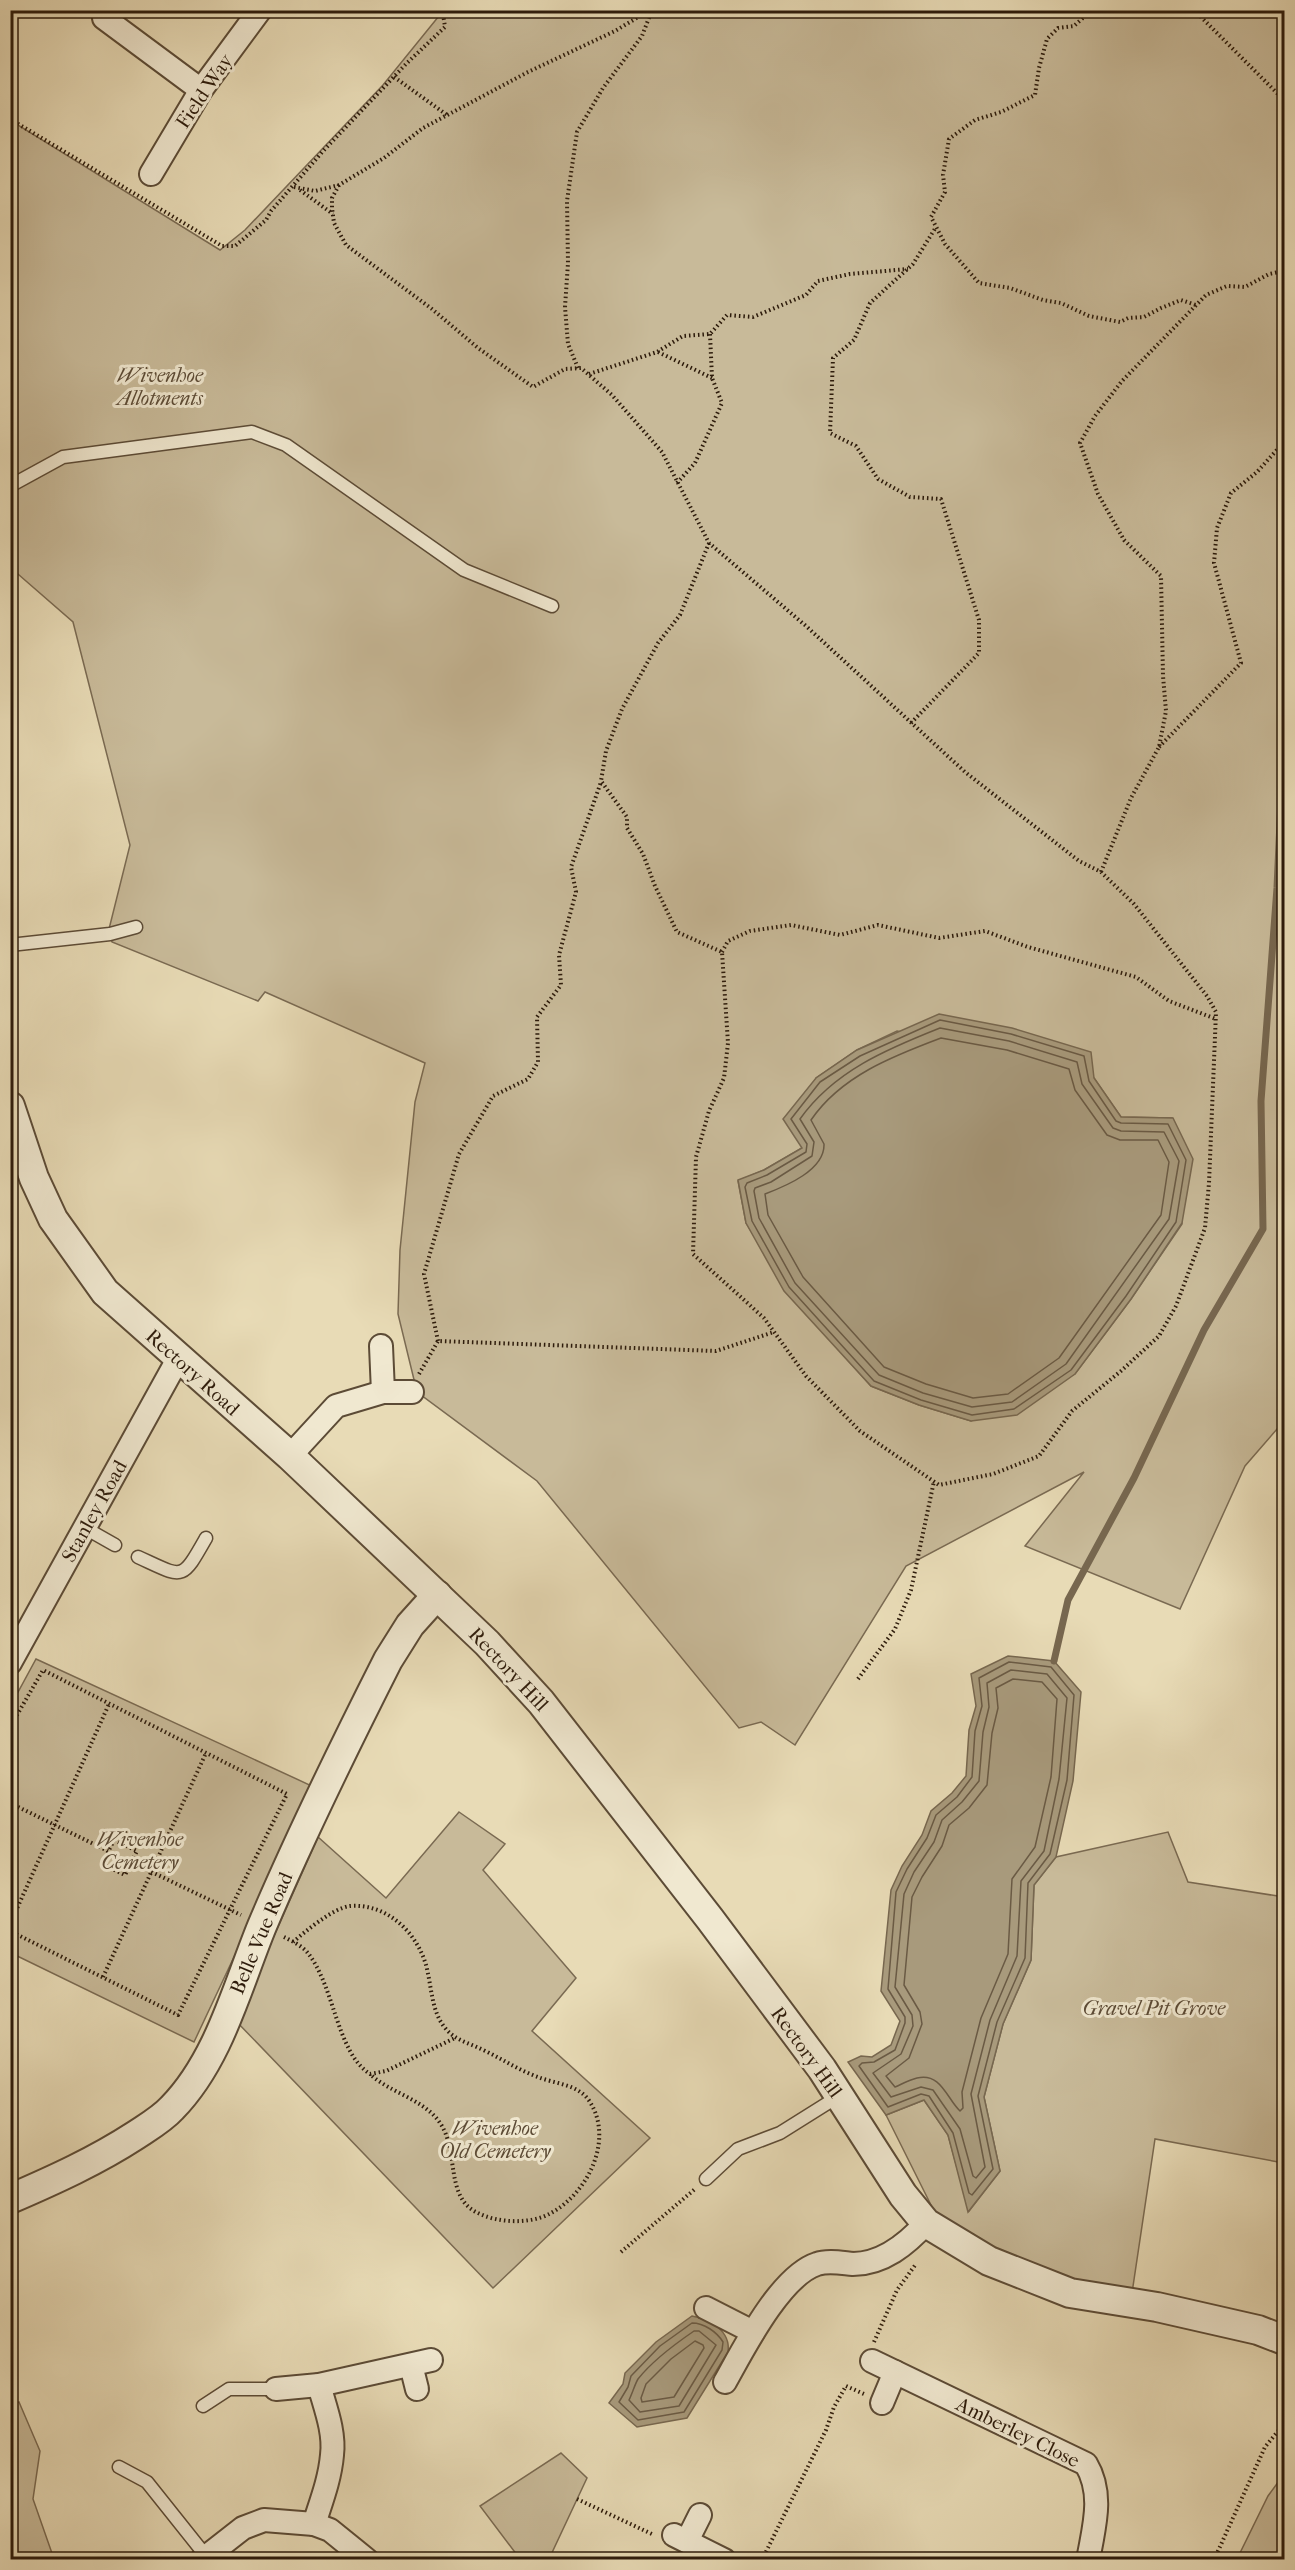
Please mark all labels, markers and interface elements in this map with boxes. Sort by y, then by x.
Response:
street label: Field Way [171,49,238,133]
park label: Wivenhoe Allotments [114,364,204,410]
street label: Rectory Road [141,1324,245,1421]
street label: Stanley Road [57,1455,132,1566]
street label: Rectory Hill [464,1623,554,1716]
park label: Wivenhoe Cemetery [97,1828,184,1874]
street label: Belle Vue Road [225,1868,298,1998]
park label: Gravel Pit Grove [1083,1997,1226,2020]
street label: Rectory Hill [766,2003,847,2102]
park label: Wivenhoe Old Cemetery [439,2117,552,2163]
street label: Amberley Close [951,2392,1083,2472]

